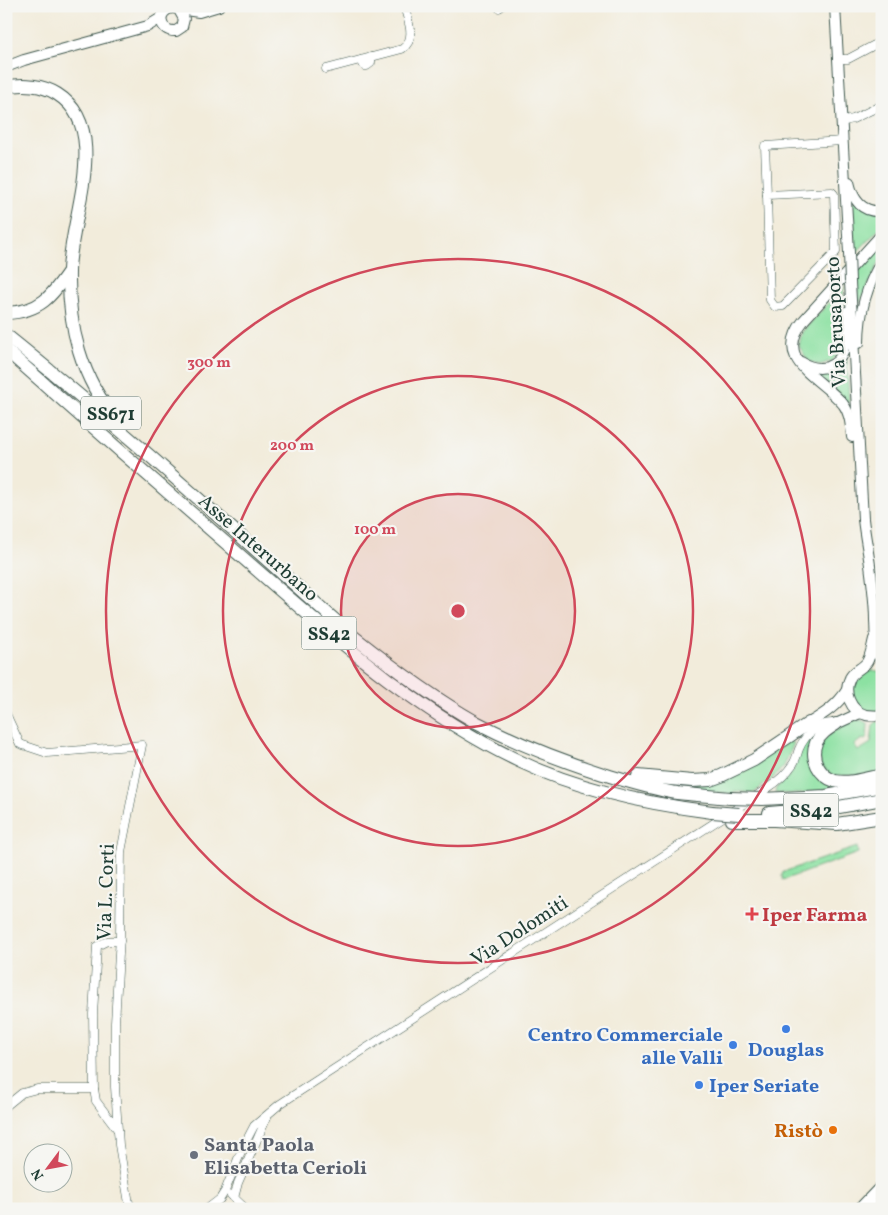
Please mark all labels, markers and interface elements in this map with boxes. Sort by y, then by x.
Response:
street label: Via Brusaporto [820,256,854,388]
text: 300 m [187,353,231,374]
road number: SS671 [81,396,141,429]
text: 200 m [270,436,314,457]
street label: Asse Interurbano [191,488,324,609]
text: 100 m [354,520,397,541]
centre of rings [449,602,467,620]
road number: SS42 [302,616,356,650]
road number: SS42 [784,794,838,826]
street label: Via L. Corti [91,843,123,941]
street label: Via Dolomiti [466,890,574,974]
place label: Iper Farma [762,902,867,930]
marker: Iper Farma [746,908,758,920]
place label: Centro Commerciale alle Valli [528,1022,723,1073]
marker: Douglas [780,1023,792,1035]
place label: Douglas [748,1037,824,1065]
marker: Centro Commerciale alle Valli [727,1039,739,1051]
place label: Iper Seriate [709,1073,819,1101]
marker: Iper Seriate [693,1079,705,1091]
place label: Ristò [774,1118,823,1146]
marker: Ristò [827,1124,839,1136]
place label: Santa Paola Elisabetta Cerioli [204,1132,367,1183]
north arrow [22,1142,72,1192]
marker: Santa Paola Elisabetta Cerioli [188,1149,200,1161]
text: N [27,1165,49,1183]

